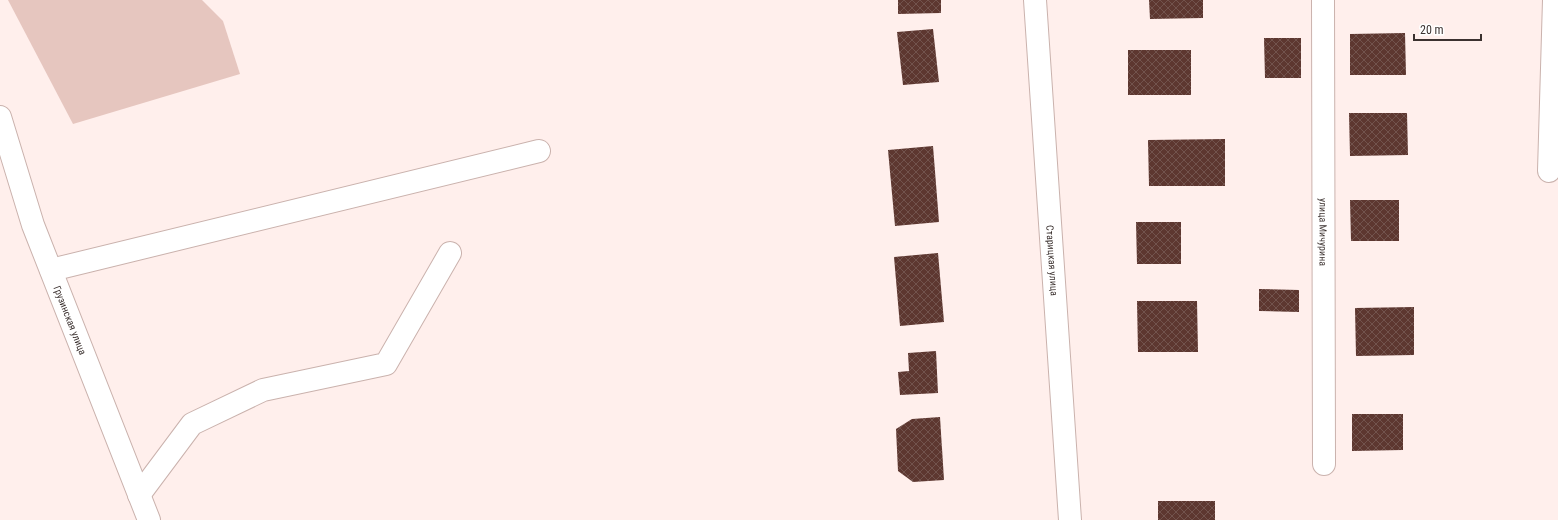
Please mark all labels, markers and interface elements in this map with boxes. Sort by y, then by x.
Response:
scale bar [1414,16,1481,42]
text: 20 m [1420,23,1444,37]
street label: улица Мичурина [1318,198,1329,266]
street label: Старицкая улица [1045,225,1060,296]
street label: Грузинская улица [52,284,89,356]

